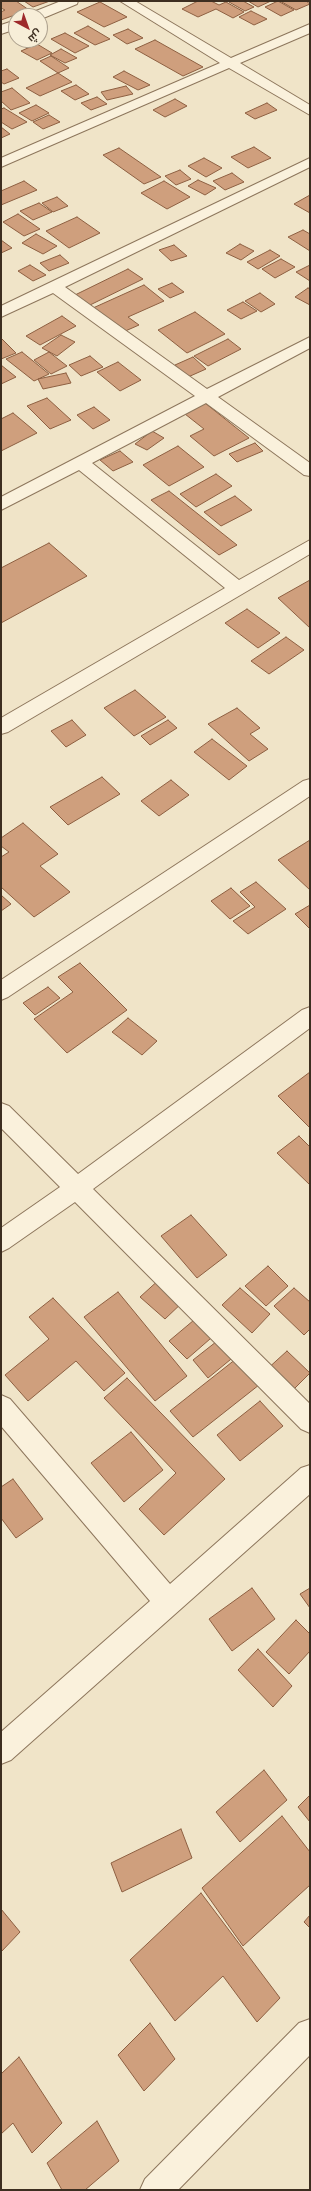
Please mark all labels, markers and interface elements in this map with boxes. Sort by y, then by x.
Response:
north arrow [8,8,48,48]
text: ش [25,26,45,46]

